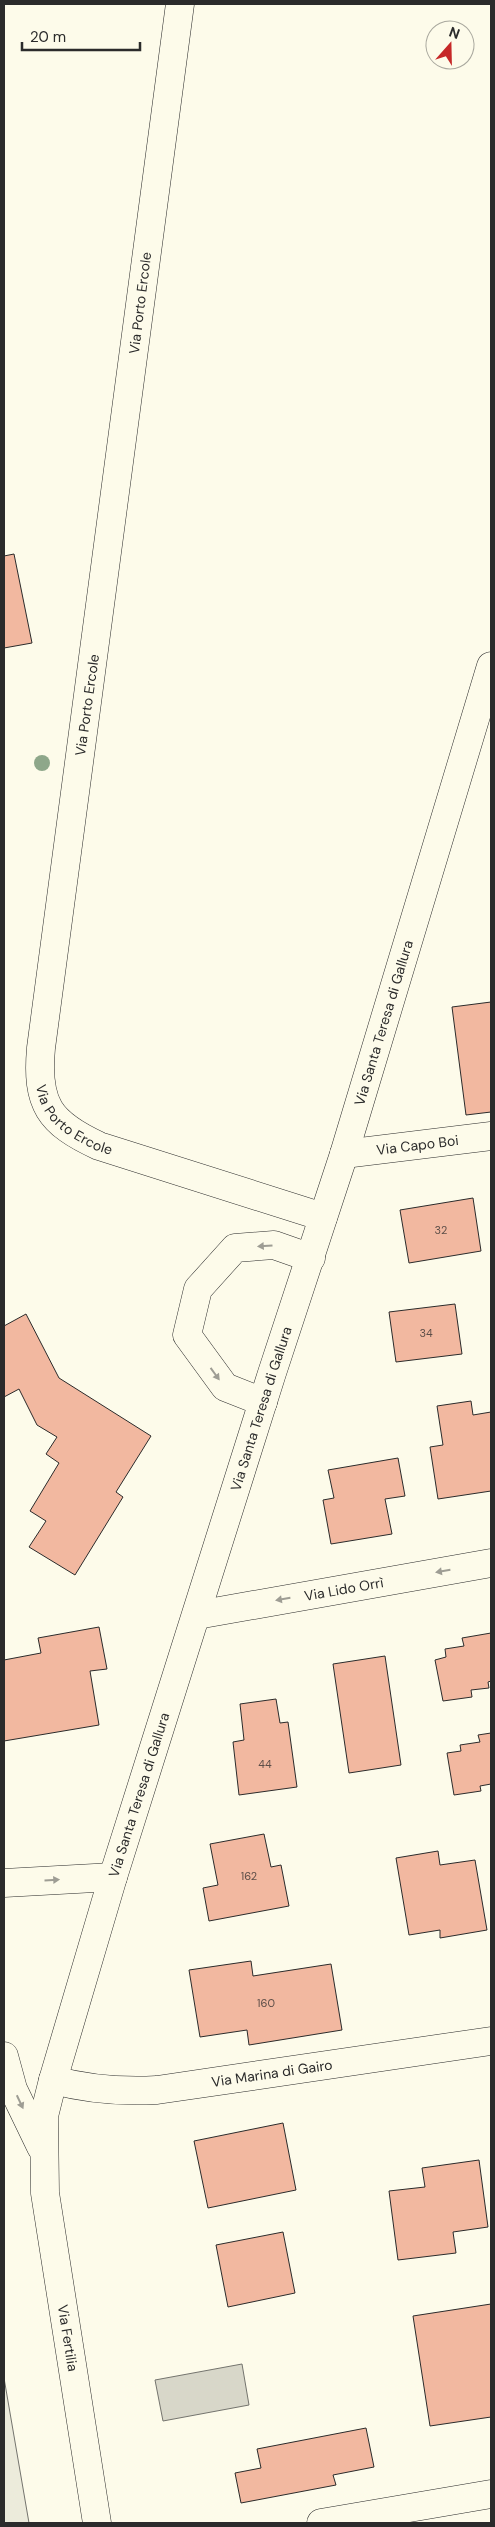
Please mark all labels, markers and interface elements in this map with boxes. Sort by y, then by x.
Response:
scale bar [22,20,140,52]
north arrow [425,20,475,70]
text: N [447,23,462,43]
text: 20 m [30,27,66,47]
street label: Via Porto Ercole [125,251,155,355]
street label: Via Porto Ercole [71,653,103,757]
street label: Via Santa Teresa di Gallura [350,938,417,1108]
street label: Via Porto Ercole [32,1083,115,1159]
street label: Via Capo Boi [375,1131,460,1159]
house number: 32 [435,1223,447,1237]
one-way arrow [256,1242,272,1250]
street label: Via Santa Teresa di Gallura [226,1324,296,1493]
house number: 34 [419,1326,433,1340]
one-way arrow [210,1367,220,1381]
one-way arrow [435,1568,451,1576]
street label: Via Lido Orrì [303,1573,386,1605]
one-way arrow [275,1596,291,1604]
street label: Via Santa Teresa di Gallura [104,1710,173,1879]
house number: 44 [258,1757,272,1771]
house number: 162 [241,1869,257,1883]
one-way arrow [45,1876,61,1884]
house number: 160 [257,1996,275,2010]
street label: Via Marina di Gairo [210,2055,334,2091]
one-way arrow [15,2095,24,2110]
street label: Via Fertilia [54,2303,82,2373]

